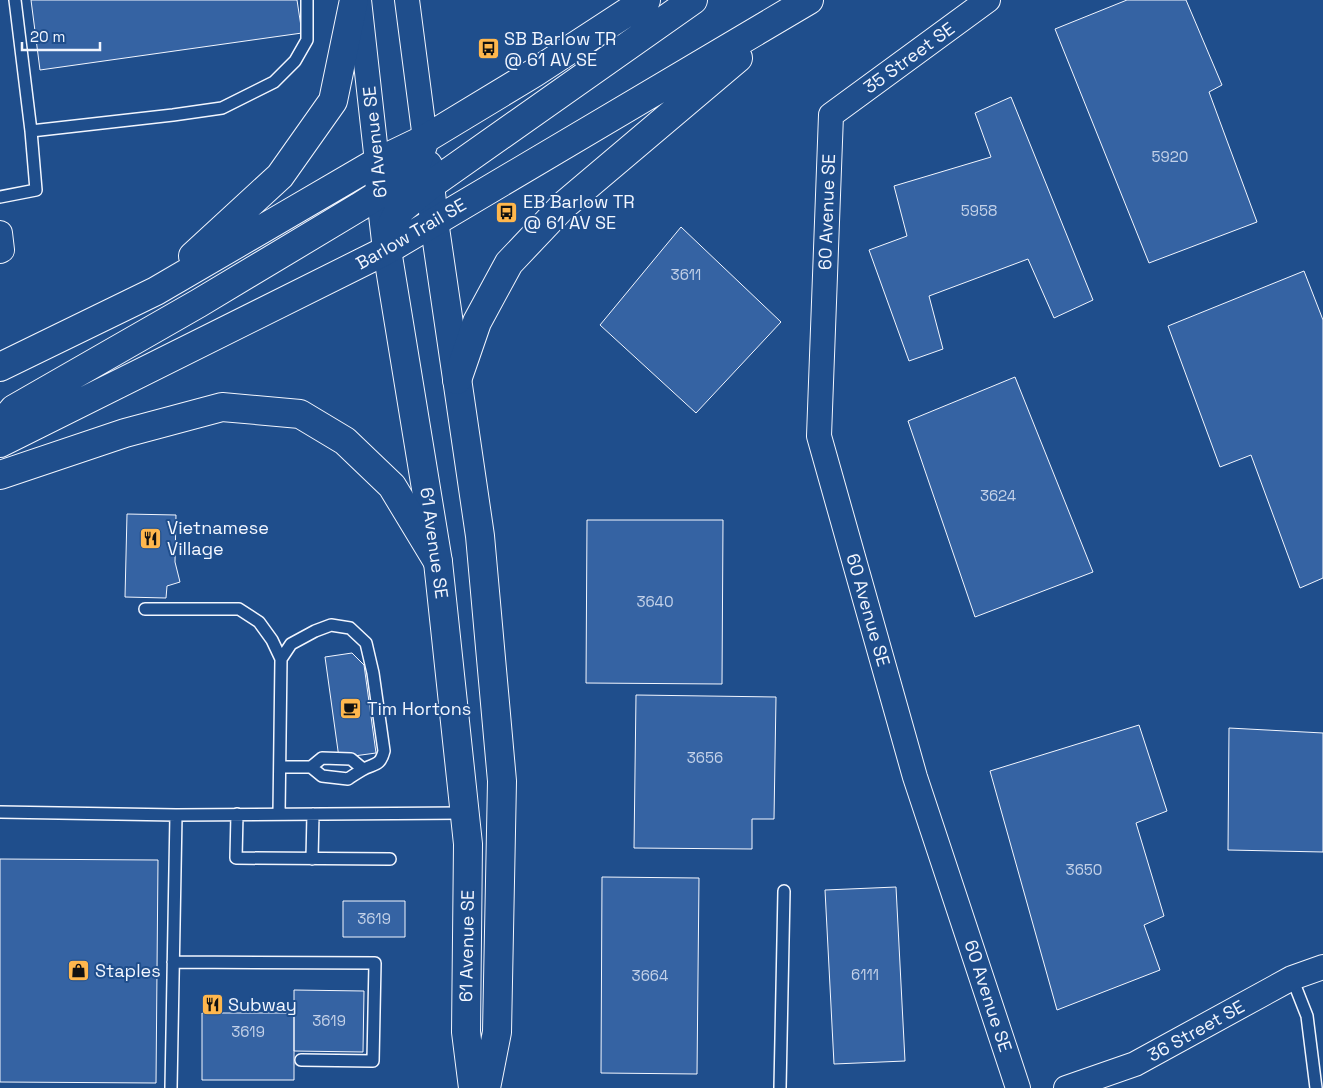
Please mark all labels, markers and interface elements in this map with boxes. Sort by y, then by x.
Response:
street label: 35 Street SE [859,17,959,98]
scale bar [22,20,100,52]
text: 20 m [30,27,65,46]
place label: SB Barlow TR @ 61 AV SE [504,27,616,71]
bus stop icon: SB Barlow TR @ 61 AV SE [476,37,500,61]
street label: 61 Avenue SE [357,85,392,199]
house number: 5920 [1152,147,1188,166]
street label: 60 Avenue SE [813,153,840,270]
place label: EB Barlow TR @ 61 AV SE [523,190,635,234]
street label: Barlow Trail SE [351,193,470,274]
bus stop icon: EB Barlow TR @ 61 AV SE [495,200,519,224]
house number: 5958 [961,201,997,220]
house number: 3611 [671,265,701,284]
street label: 61 Avenue SE [415,486,454,600]
house number: 3624 [980,486,1016,505]
place label: Vietnamese Village [167,516,269,560]
restaurant icon: Vietnamese Village [139,526,163,550]
street label: 60 Avenue SE [841,551,896,669]
house number: 3640 [636,592,674,611]
cafe icon: Tim Hortons [339,697,363,721]
place label: Tim Hortons [367,697,471,720]
house number: 3656 [687,748,723,767]
house number: 3650 [1066,860,1102,879]
street label: 61 Avenue SE [454,890,479,1002]
house number: 3619 [357,909,391,928]
street label: 60 Avenue SE [960,937,1017,1055]
shop icon: Staples [67,959,91,983]
place label: Staples [95,959,161,982]
house number: 6111 [851,965,879,984]
house number: 3664 [632,966,668,985]
restaurant icon: Subway [200,993,224,1017]
place label: Subway [228,993,297,1016]
street label: 36 Street SE [1143,994,1248,1067]
house number: 3619 [312,1011,346,1030]
house number: 3619 [231,1022,265,1041]

